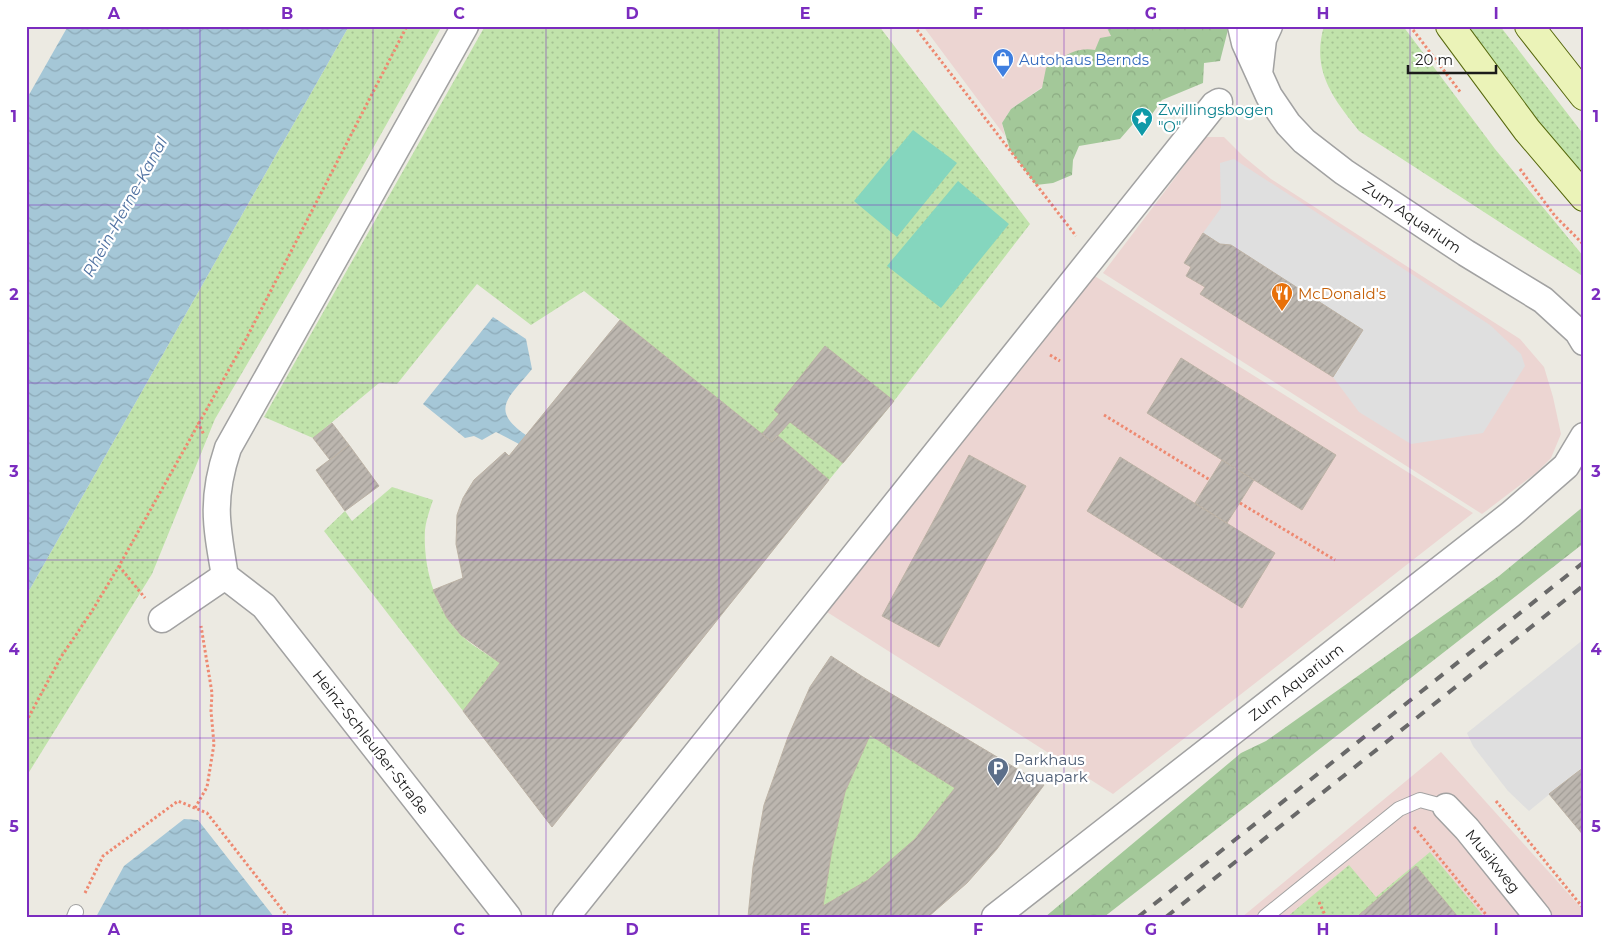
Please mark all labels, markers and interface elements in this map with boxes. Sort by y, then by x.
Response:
text: A [107,4,121,23]
text: B [281,4,293,23]
text: C [453,4,465,23]
text: D [625,4,639,23]
text: E [800,4,810,23]
text: F [973,4,983,23]
text: G [1145,4,1157,23]
text: H [1317,4,1329,23]
text: I [1493,4,1499,23]
scale bar [1408,42,1495,74]
shop icon: Autohaus Bernds [991,47,1015,78]
place label: Autohaus Bernds [1019,50,1149,69]
text: 20 m [1415,50,1453,69]
place label: Zwillingsbogen "O" [1158,100,1274,136]
place icon: Zwillingsbogen "O" [1130,106,1154,137]
text: 1 [11,107,17,126]
text: 1 [1593,107,1599,126]
water label: Rhein-Herne-Kanal [79,133,172,280]
street label: Zum Aquarium [1359,177,1465,257]
restaurant icon: McDonald's [1270,281,1294,312]
place label: McDonald's [1298,284,1386,303]
text: 2 [9,285,19,304]
text: 2 [1591,285,1601,304]
text: 3 [8,462,19,481]
text: 3 [1590,462,1601,481]
street label: Zum Aquarium [1245,639,1347,725]
text: 4 [8,640,20,659]
text: 4 [1590,640,1602,659]
street label: Heinz-Schleußer-Straße [309,666,433,818]
place label: Parkhaus Aquapark [1014,750,1088,786]
parking icon: Parkhaus Aquapark [986,756,1010,787]
text: 5 [9,817,19,836]
text: 5 [1591,817,1601,836]
street label: Musikweg [1462,825,1524,897]
text: A [107,920,121,939]
text: B [281,920,293,939]
text: C [453,920,465,939]
text: D [625,920,639,939]
text: E [800,920,810,939]
text: F [973,920,983,939]
text: G [1145,920,1157,939]
text: H [1317,920,1329,939]
text: I [1493,920,1499,939]

